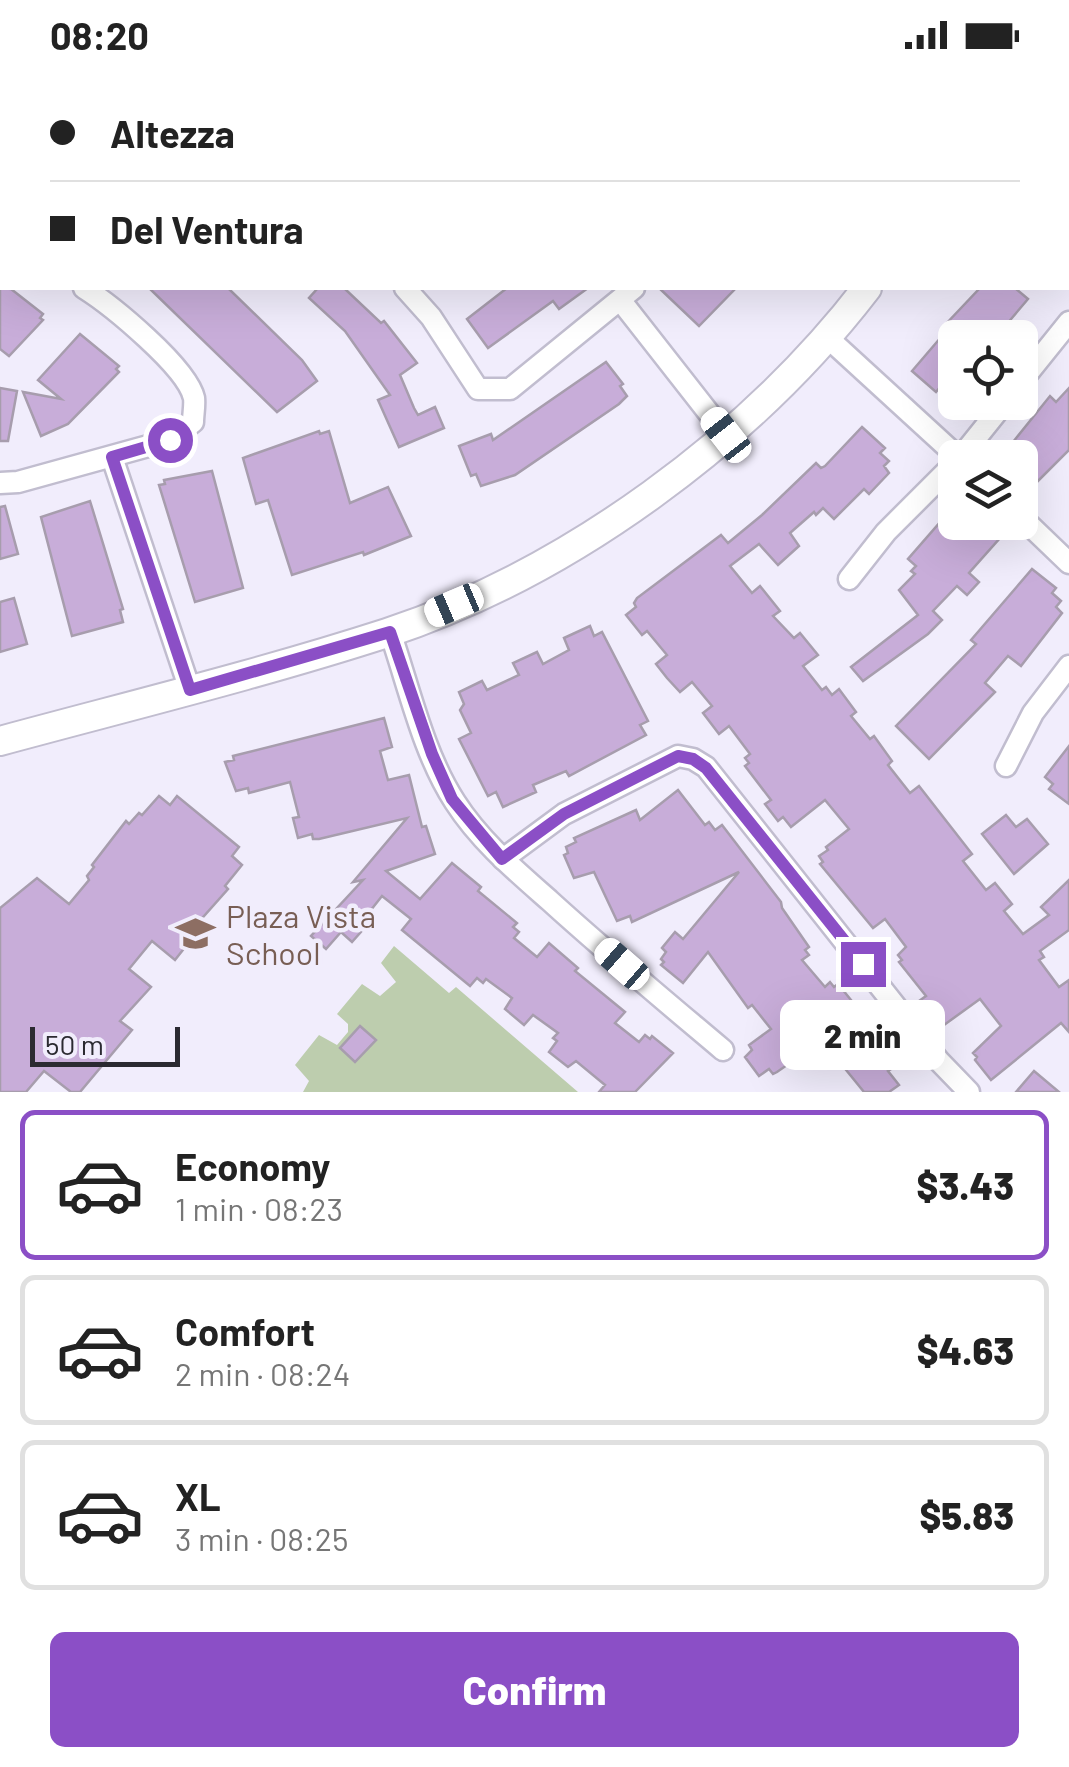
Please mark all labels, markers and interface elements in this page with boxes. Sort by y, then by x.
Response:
text: 08:20 [50,12,149,58]
text: Altezza [110,110,235,156]
text: Del Ventura [110,206,303,252]
map controls [938,320,1038,540]
button: locate [938,320,1038,420]
car [696,402,756,468]
route start [148,418,193,463]
button: layers [938,440,1038,540]
car [421,579,487,631]
place label: Plaza Vista School [226,896,376,971]
school or university icon: Plaza Vista School [175,912,217,954]
car [590,933,654,995]
route end [841,942,886,987]
callout: 2 min [780,999,946,1069]
text: 2 min [824,1016,901,1054]
scale bar [30,1022,180,1066]
text: 50 m [45,1027,104,1061]
icon: car [55,1140,145,1230]
text: Economy [175,1143,330,1189]
text: $3.43 [917,1162,1014,1208]
text: 1 min · 08:23 [175,1189,343,1227]
icon: car [55,1305,145,1395]
text: Comfort [175,1308,315,1354]
text: $4.63 [917,1327,1014,1373]
text: 2 min · 08:24 [175,1354,350,1392]
icon: car [55,1470,145,1560]
text: XL [175,1473,221,1519]
text: $5.83 [919,1492,1014,1538]
text: 3 min · 08:25 [175,1519,348,1557]
button: Confirm [50,1632,1019,1747]

